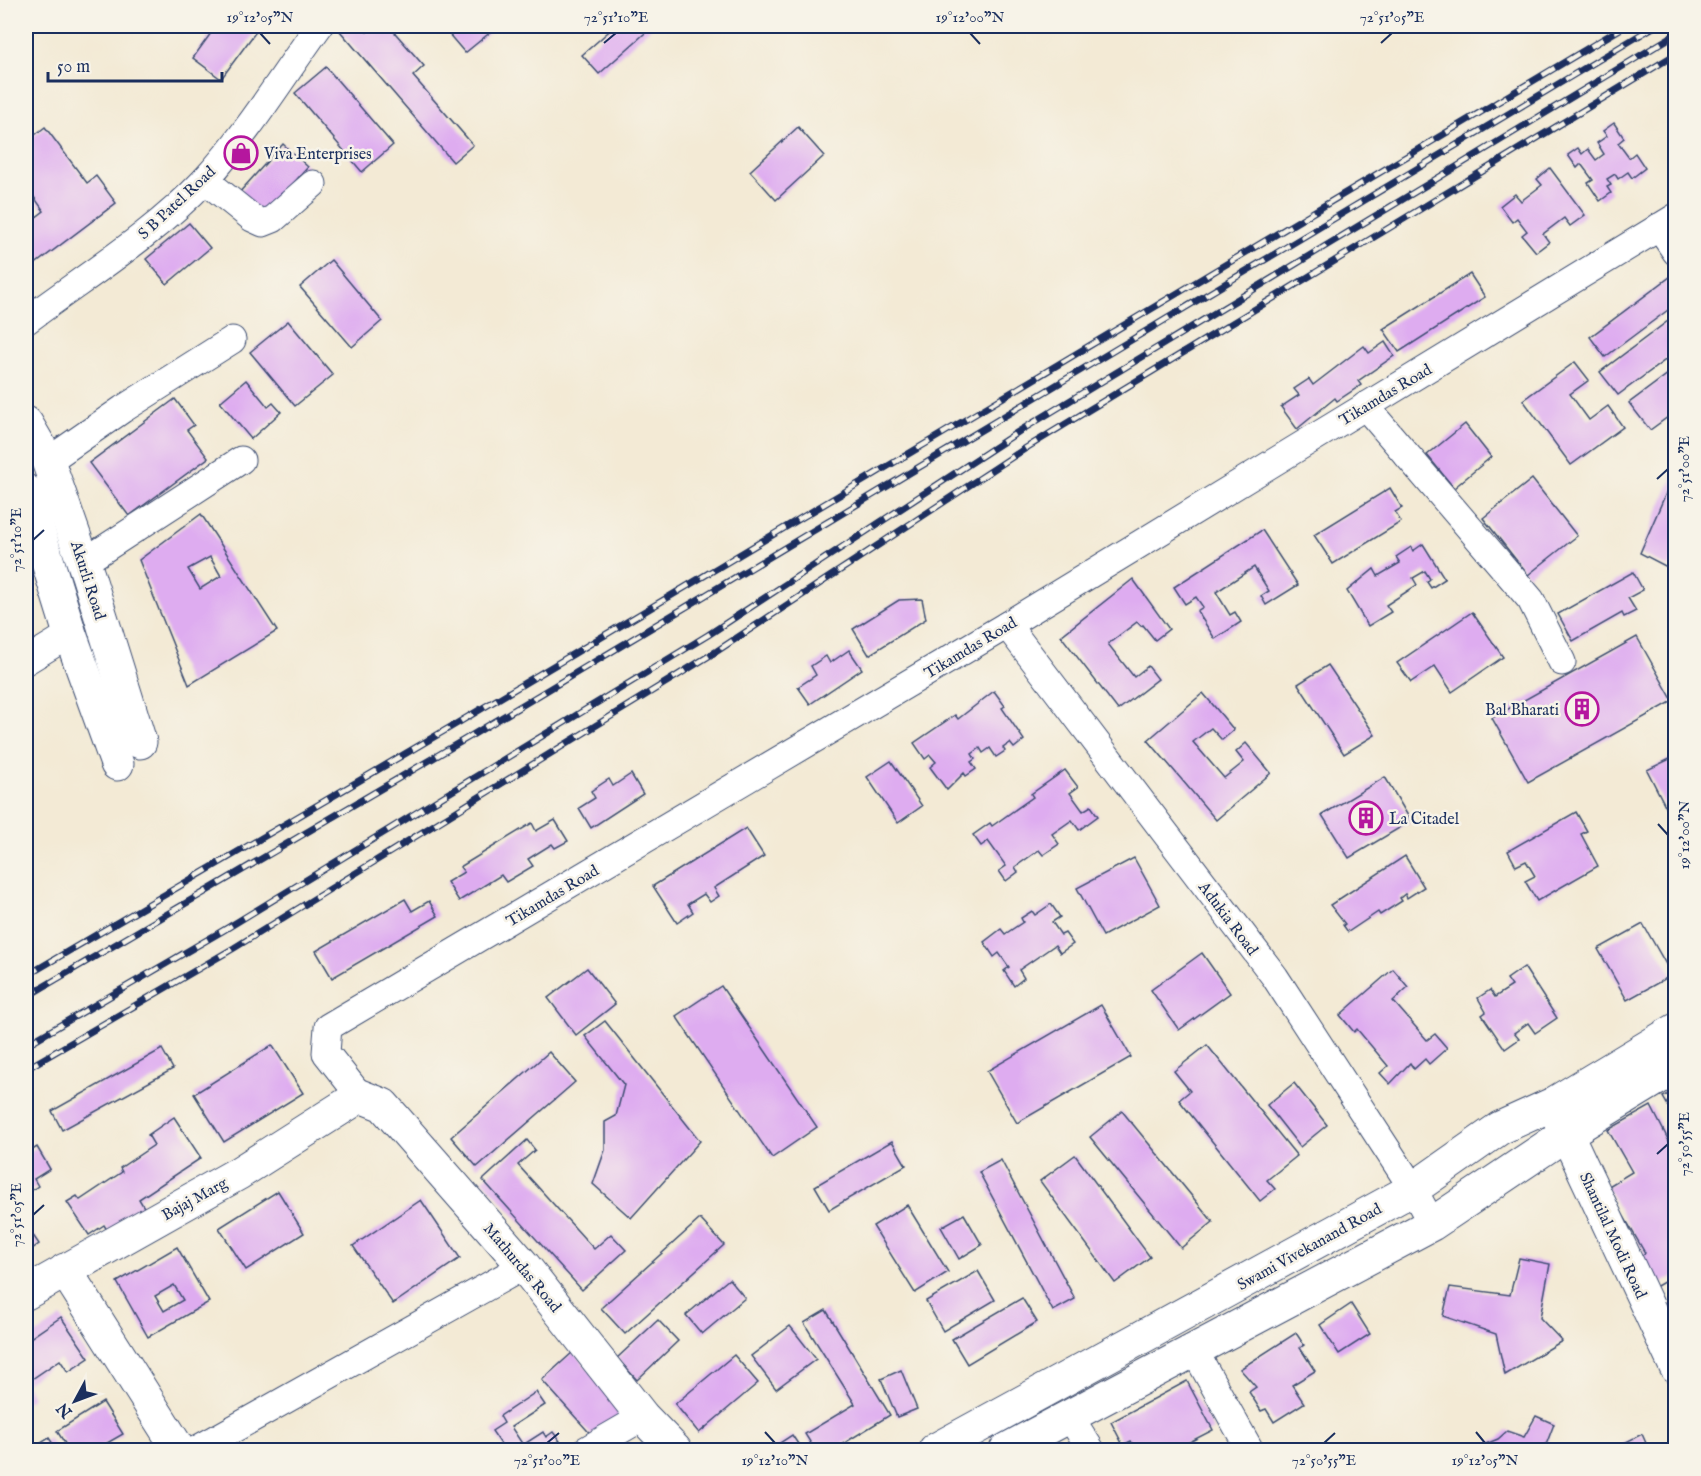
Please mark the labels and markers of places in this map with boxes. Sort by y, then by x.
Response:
shop icon: Viva Enterprises [223,135,259,171]
place label: Viva Enterprises [263,145,372,165]
building icon: Bal Bharati [1564,691,1600,727]
place label: Bal Bharati [1485,701,1559,721]
building icon: La Citadel [1348,800,1384,836]
place label: La Citadel [1389,810,1460,830]

